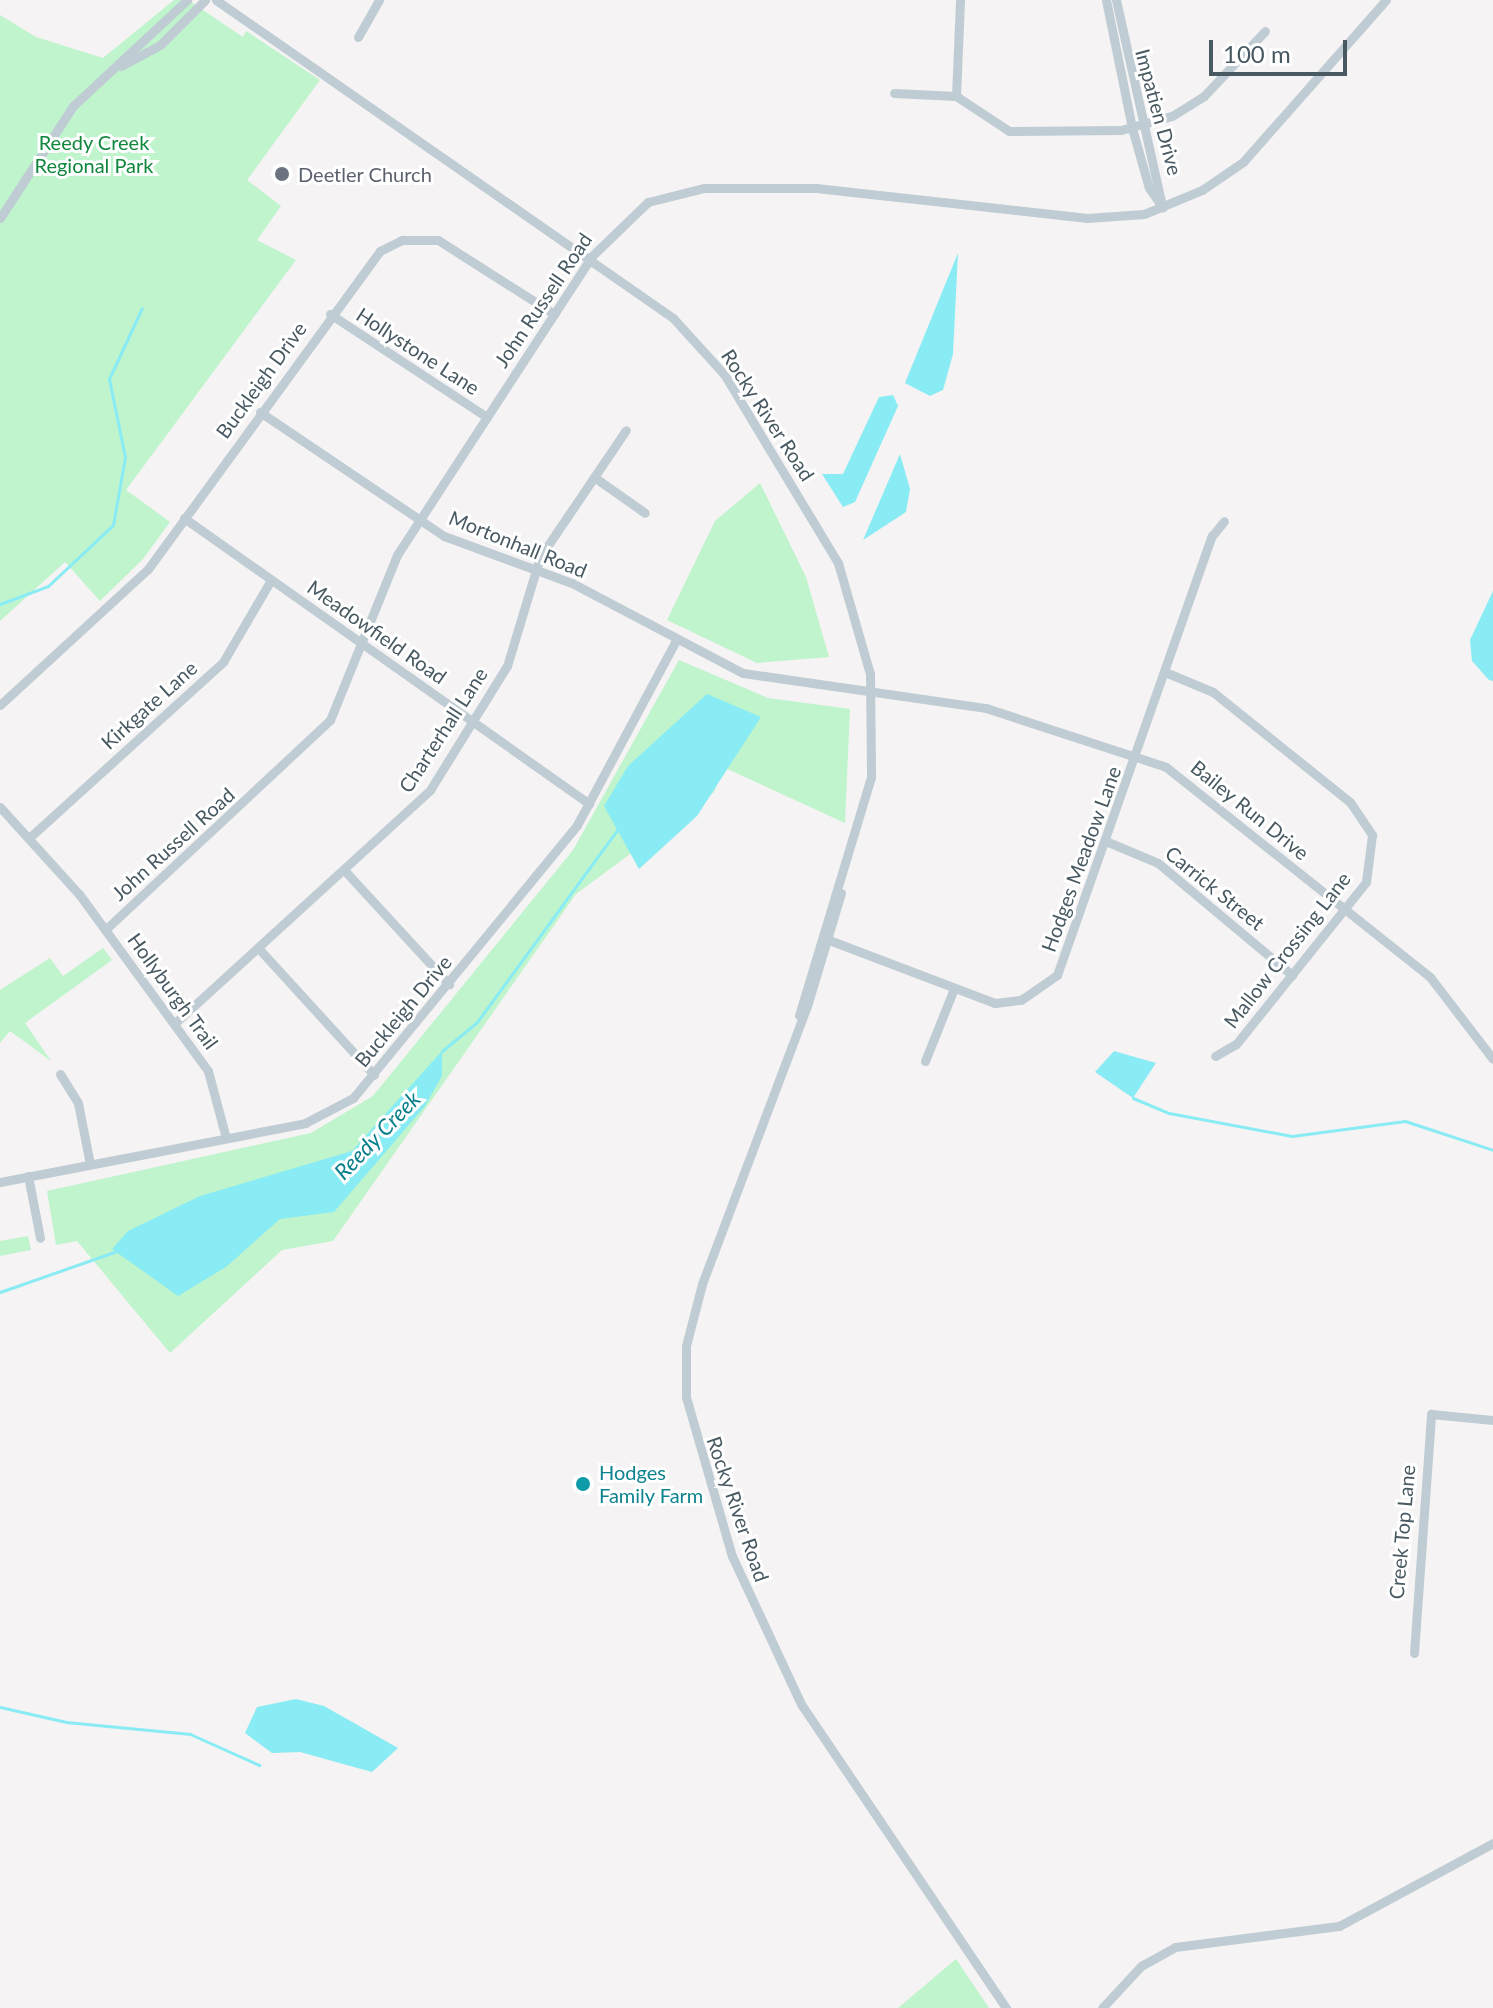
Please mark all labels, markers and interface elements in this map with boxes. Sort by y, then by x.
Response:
scale bar [1213,24,1351,74]
text: 100 m [1223,39,1291,68]
street label: Impatien Drive [1131,46,1187,178]
park label: Reedy Creek Regional Park [35,130,153,177]
place label: Deetler Church [298,162,432,186]
marker: Deetler Church [273,165,291,183]
street label: John Russell Road [489,228,597,372]
street label: Hollystone Lane [352,302,484,400]
street label: Buckleigh Drive [211,317,311,443]
street label: Rocky River Road [716,344,820,486]
street label: Mortonhall Road [446,505,590,583]
street label: Meadowfield Road [303,575,451,689]
street label: Kirkgate Lane [96,656,202,754]
street label: Charterhall Lane [394,663,492,797]
street label: Bailey Run Drive [1186,755,1314,865]
street label: Hodges Meadow Lane [1036,763,1126,955]
street label: John Russell Road [107,783,239,905]
street label: Carrick Street [1161,841,1269,935]
street label: Mallow Crossing Lane [1218,867,1356,1033]
street label: Hollyburgh Trail [123,928,223,1054]
street label: Buckleigh Drive [349,950,457,1072]
water label: Reedy Creek [328,1085,426,1185]
street label: Rocky River Road [702,1433,774,1585]
place label: Hodges Family Farm [599,1460,704,1507]
street label: Creek Top Lane [1384,1463,1420,1601]
marker: Hodges Family Farm [574,1475,592,1493]

